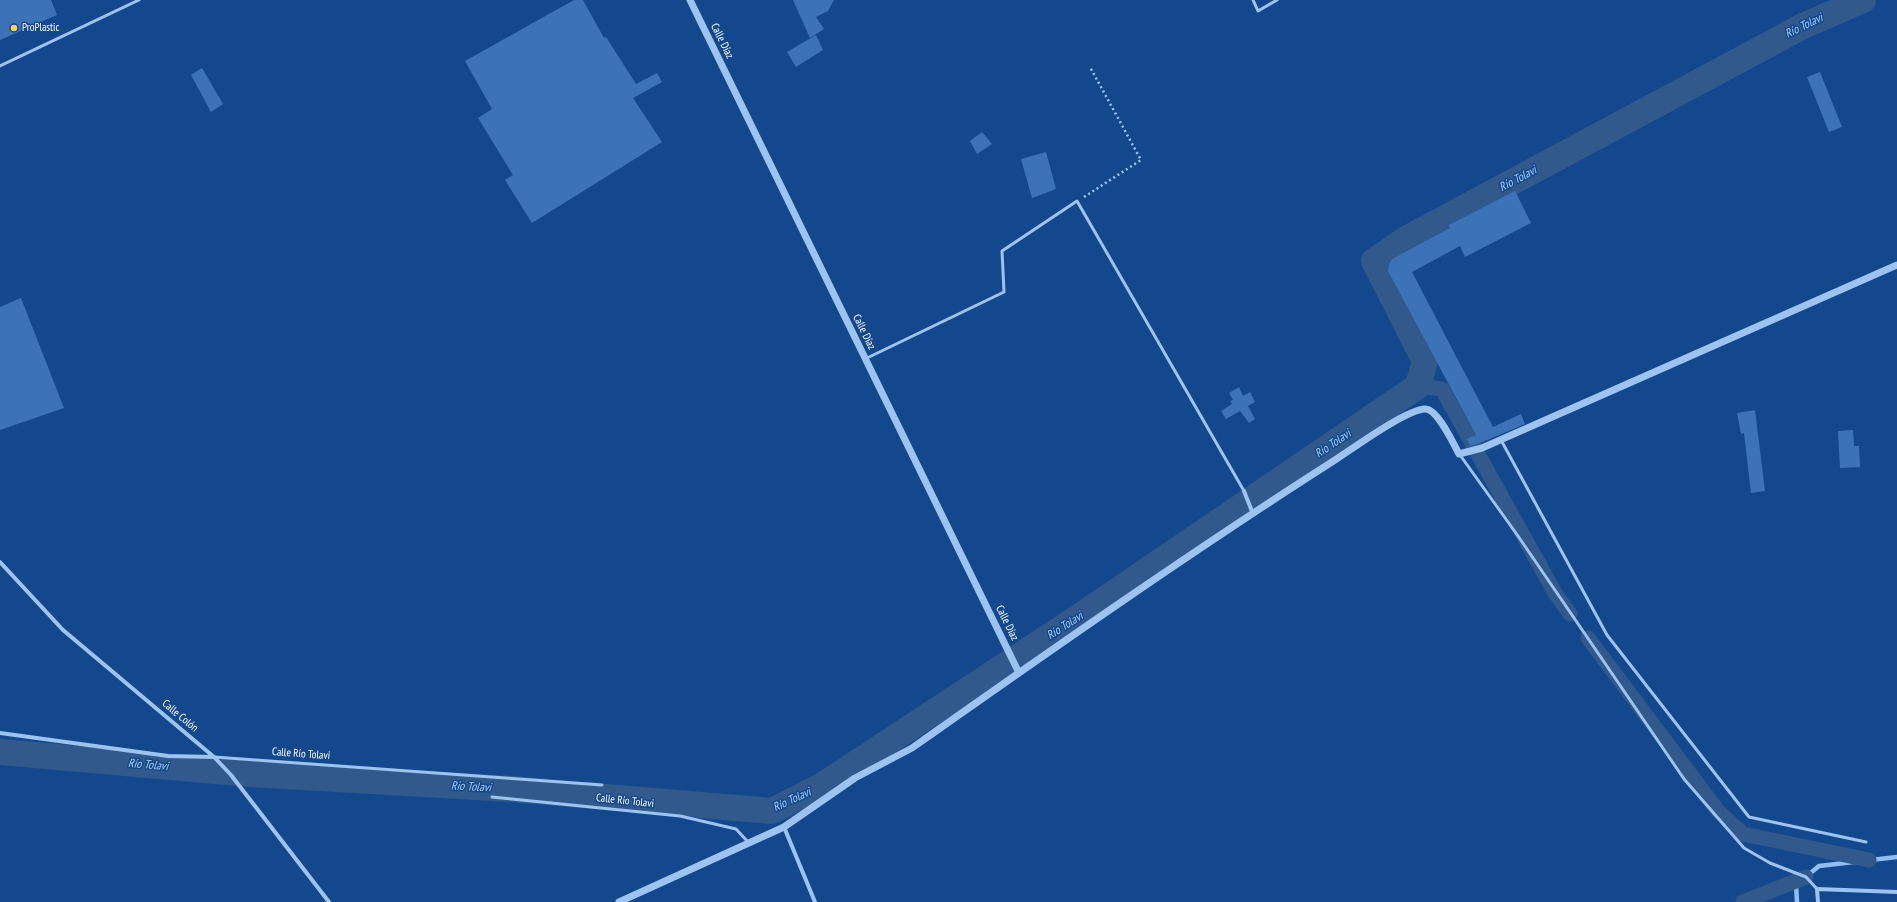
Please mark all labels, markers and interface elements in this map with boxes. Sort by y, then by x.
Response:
water label: Río Tolavi [1783,11,1825,41]
place label: ProPlastic [22,21,59,35]
street label: Calle Díaz [708,21,736,61]
marker: ProPlastic [9,23,19,33]
water label: Río Tolavi [1497,163,1539,195]
street label: Calle Díaz [850,312,878,352]
water label: Río Tolavi [1312,427,1354,461]
street label: Calle Díaz [993,603,1021,643]
water label: Río Tolavi [1044,609,1086,643]
street label: Calle Colón [159,697,201,735]
street label: Calle Río Tolavi [272,745,330,763]
water label: Río Tolavi [127,756,169,774]
water label: Río Tolavi [451,779,491,795]
water label: Río Tolavi [771,785,813,815]
street label: Calle Río Tolavi [595,791,655,811]

